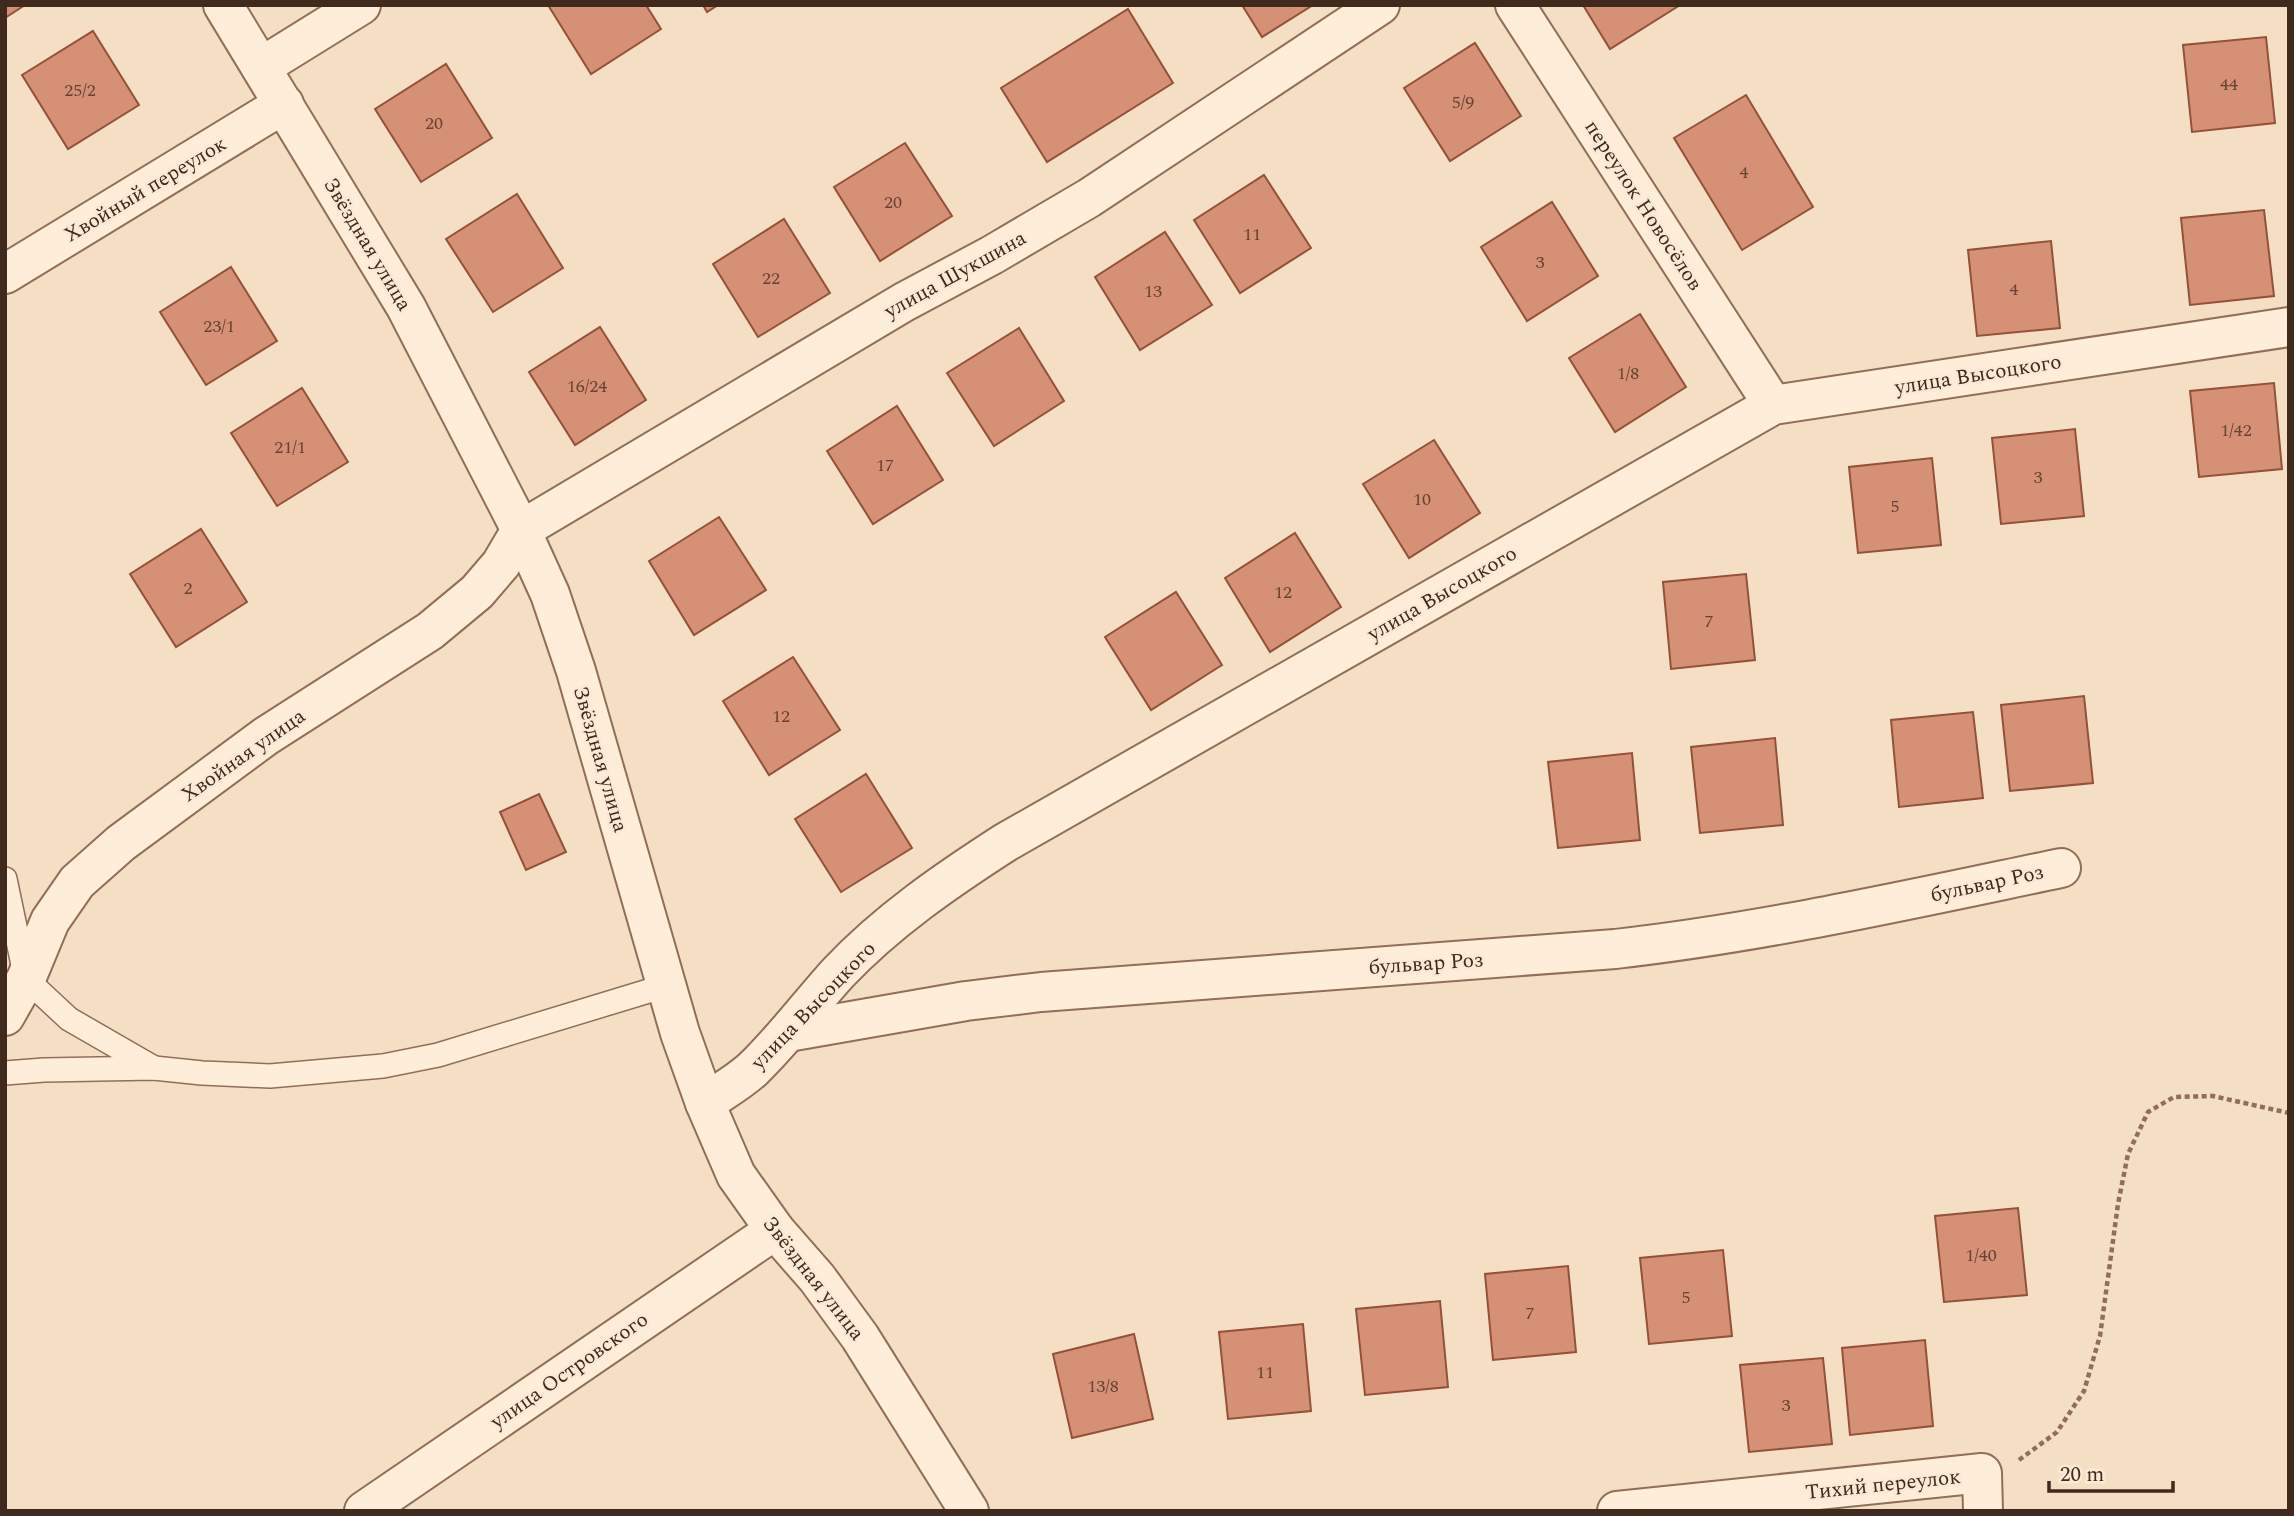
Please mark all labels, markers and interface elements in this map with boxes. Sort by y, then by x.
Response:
house number: 44 [2220,71,2238,98]
house number: 25/2 [64,77,96,104]
house number: 5/9 [1452,89,1474,116]
house number: 20 [425,110,443,137]
street label: переулок Новосёлов [1576,114,1710,297]
street label: Хвойный переулок [58,128,233,251]
house number: 4 [1740,159,1749,186]
street label: Звёздная улица [315,172,420,318]
house number: 20 [884,189,902,216]
house number: 11 [1243,221,1261,248]
street label: улица Шукшина [878,222,1033,328]
house number: 3 [1536,249,1545,276]
house number: 22 [762,265,780,292]
house number: 4 [2010,276,2019,303]
house number: 13 [1144,278,1162,305]
house number: 23/1 [203,313,235,340]
street label: улица Высоцкого [1892,346,2064,404]
house number: 1/8 [1617,360,1639,387]
house number: 16/24 [567,373,607,400]
house number: 1/42 [2220,417,2252,444]
house number: 21/1 [274,434,306,461]
house number: 17 [876,452,894,479]
house number: 3 [2034,464,2043,491]
house number: 10 [1413,486,1431,513]
house number: 5 [1891,493,1900,520]
street label: улица Высоцкого [1361,538,1523,650]
house number: 2 [184,575,193,602]
house number: 12 [1274,579,1292,606]
house number: 7 [1705,608,1714,635]
street label: Звёздная улица [564,682,636,837]
street label: Хвойная улица [175,701,313,811]
house number: 12 [772,703,790,730]
street label: бульвар Роз [1928,856,2047,912]
street label: улица Высоцкого [743,934,884,1078]
street label: бульвар Роз [1368,944,1484,984]
street label: Звёздная улица [754,1209,873,1348]
house number: 1/40 [1965,1242,1997,1269]
house number: 5 [1682,1284,1691,1311]
house number: 7 [1526,1300,1535,1327]
street label: улица Островского [483,1304,655,1438]
house number: 11 [1256,1359,1274,1386]
house number: 13/8 [1087,1373,1119,1400]
house number: 3 [1782,1392,1791,1419]
scale bar [2049,1450,2173,1494]
text: 20 m [2060,1459,2104,1491]
street label: Тихий переулок [1804,1461,1963,1509]

